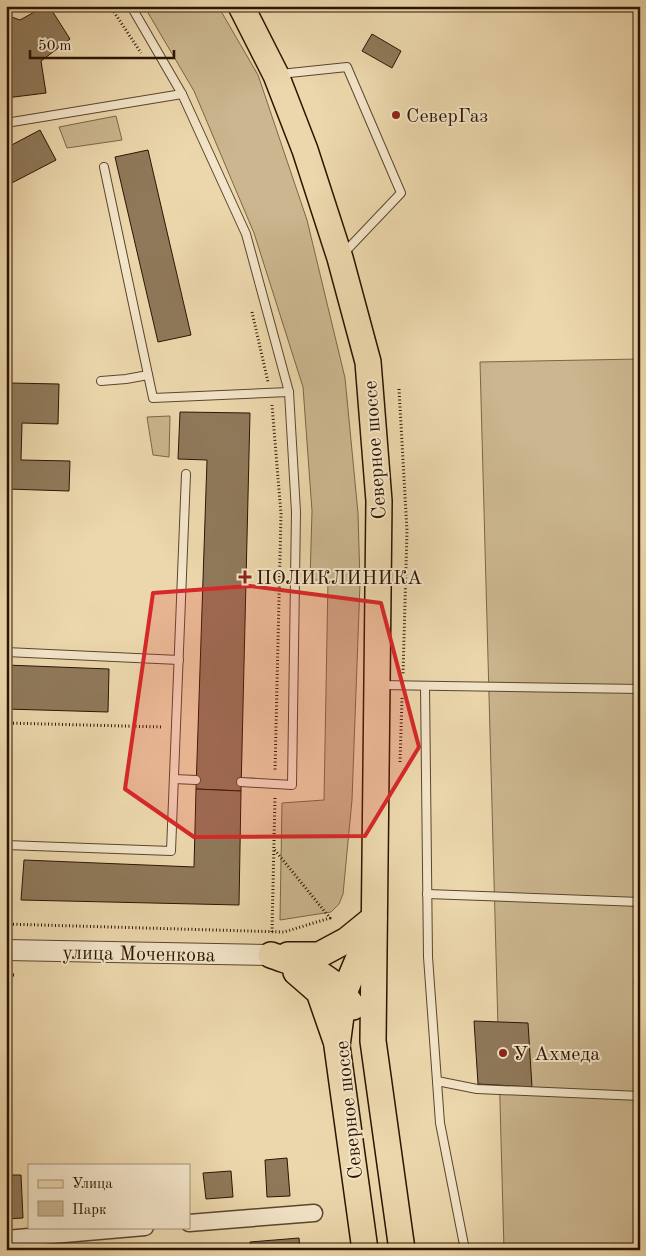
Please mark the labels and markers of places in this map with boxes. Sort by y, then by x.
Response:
place label: СеверГаз [406,107,488,127]
marker: СеверГаз [390,109,402,121]
place label: ПОЛИКЛИНИКА [256,569,422,589]
marker: ПОЛИКЛИНИКА [238,570,252,584]
place label: У Ахмеда [513,1045,600,1065]
marker: У Ахмеда [497,1047,509,1059]

